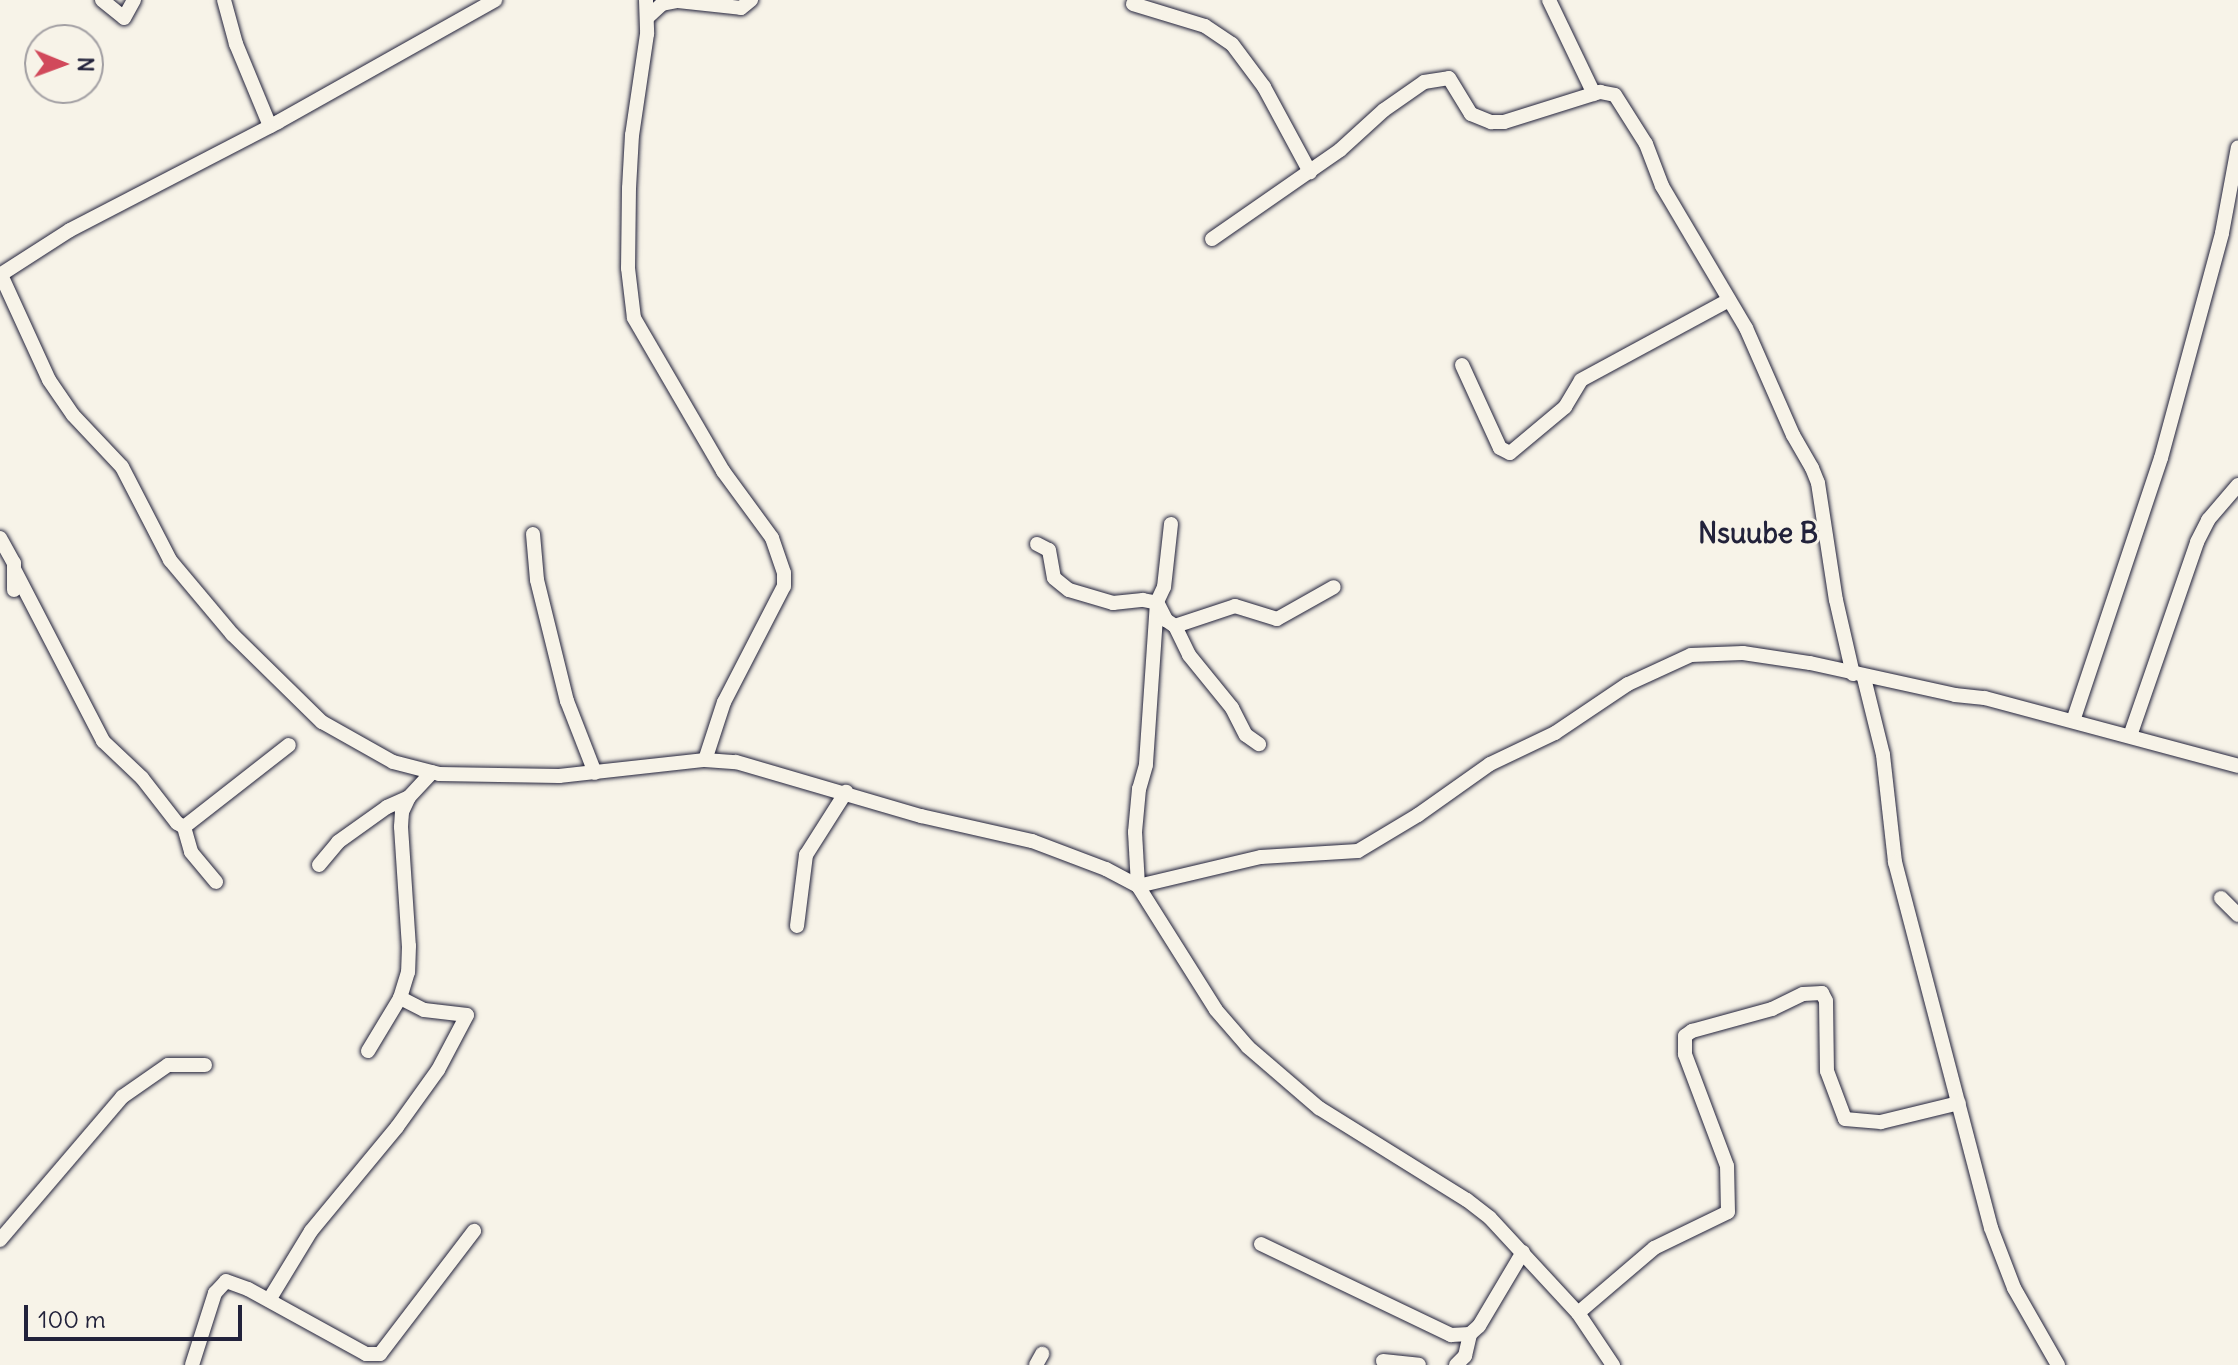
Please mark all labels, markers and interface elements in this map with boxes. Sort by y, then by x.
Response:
north arrow [24,24,104,104]
text: N [72,57,100,72]
district label: Nsuube B [1698,516,1818,550]
scale bar [28,1289,246,1339]
text: 100 m [38,1304,106,1334]

